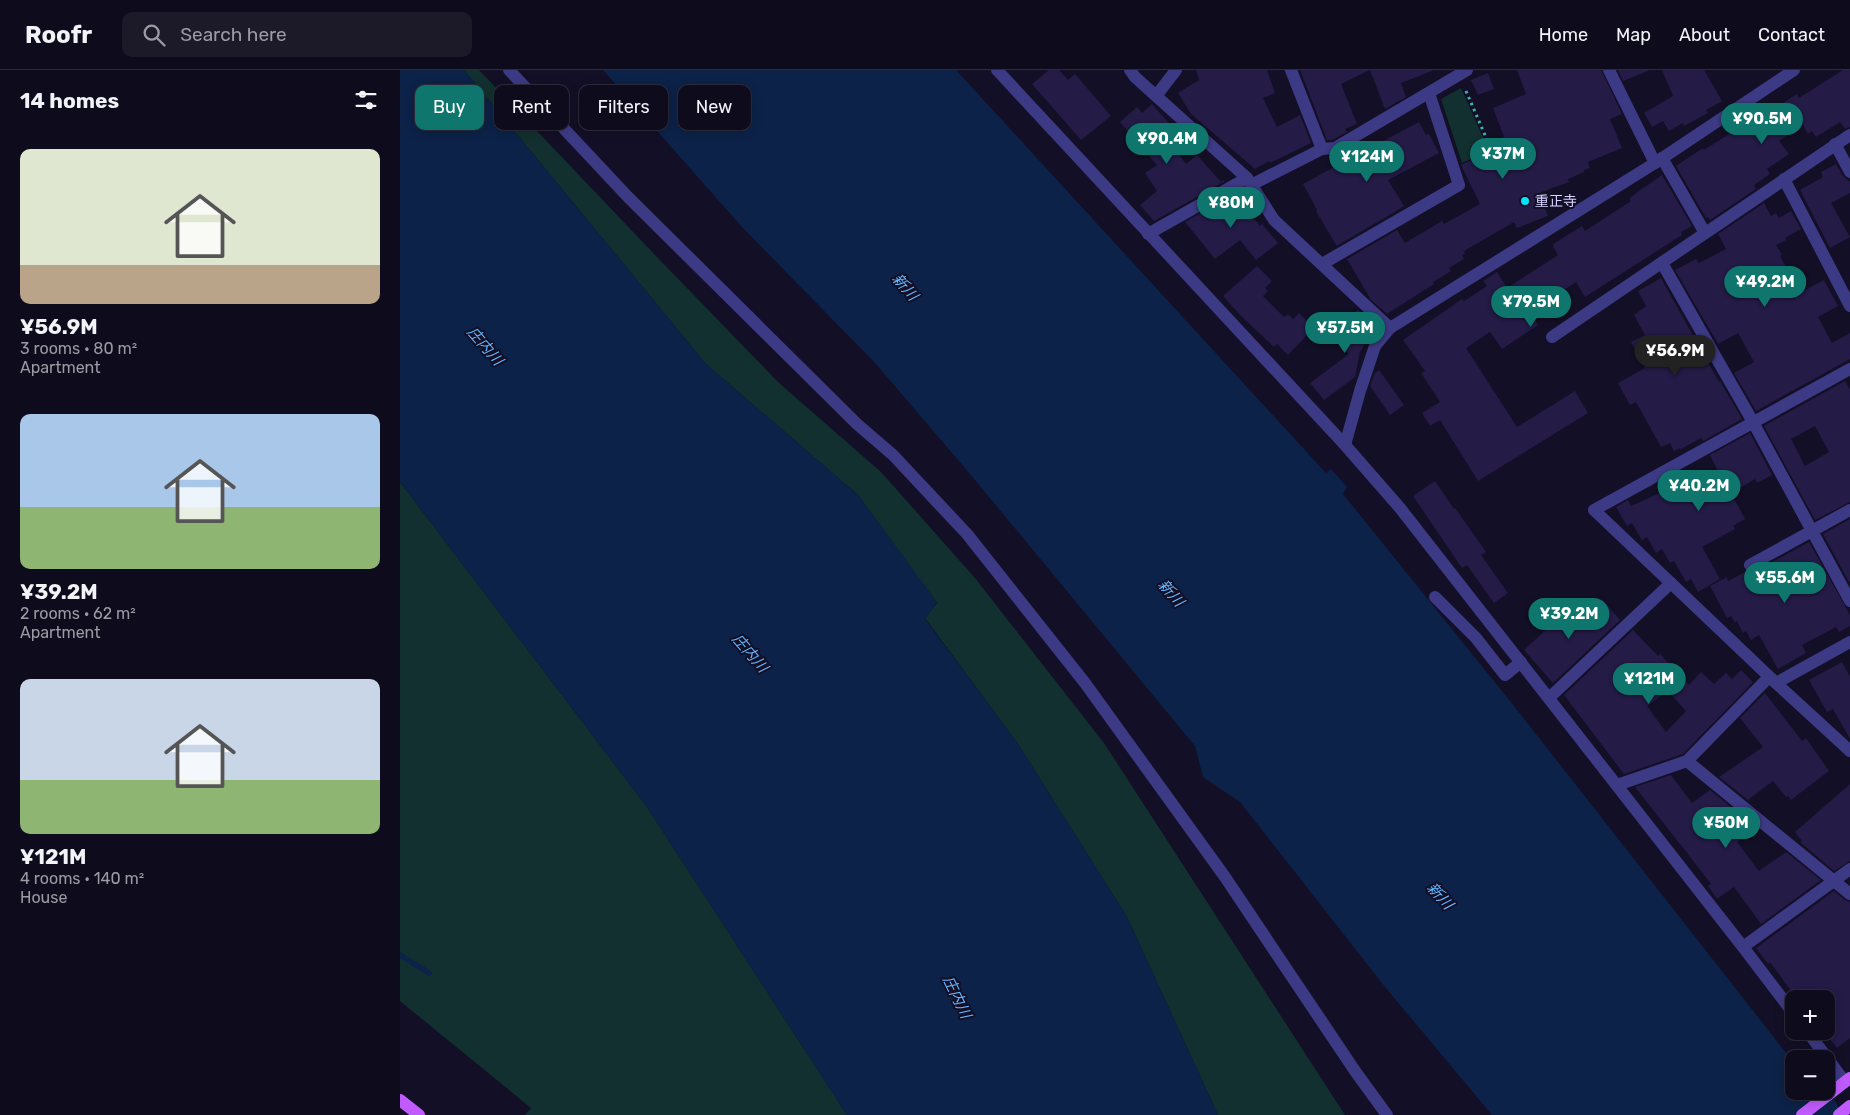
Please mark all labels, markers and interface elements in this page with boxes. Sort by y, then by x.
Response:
search box [122,12,472,57]
text: Roofr [25,21,92,49]
icon: search [140,21,168,49]
text: Search here [180,23,287,46]
text: Home [1539,24,1588,46]
text: Map [1616,24,1651,46]
text: About [1679,24,1730,46]
text: Contact [1758,24,1825,46]
chip: Buy [415,85,484,130]
chip: Rent [494,85,569,130]
chip: Filters [579,85,668,130]
chip: New [678,85,751,130]
icon: filters [352,86,380,114]
text: 14 homes [20,88,119,113]
pin: ¥90.5M [1721,102,1803,145]
text: ¥90.5M [1732,109,1792,128]
pin: ¥90.4M [1126,122,1208,165]
text: ¥90.4M [1137,129,1197,148]
pin: ¥37M [1473,138,1533,180]
pin: ¥124M [1332,140,1402,183]
text: ¥37M [1481,144,1525,163]
text: ¥124M [1340,147,1394,166]
icon: home [155,181,245,271]
pin: ¥80M [1201,186,1261,229]
text: ¥80M [1208,193,1254,212]
place label: 重正寺 [1535,193,1577,210]
marker: 重正寺 [1519,195,1531,207]
pin: ¥49.2M [1724,266,1806,308]
water label: 新川 [888,270,923,306]
text: ¥49.2M [1735,272,1795,291]
pin: ¥79.5M [1490,286,1572,328]
text: ¥79.5M [1502,292,1560,311]
pin: ¥57.5M [1304,312,1386,354]
text: ¥56.9M [20,314,98,339]
text: ¥57.5M [1316,318,1374,337]
water label: 庄内川 [463,323,508,370]
pin: ¥56.9M [1634,334,1716,377]
text: 3 rooms · 80 m² [20,339,137,358]
text: ¥56.9M [1645,341,1705,360]
text: Apartment [20,358,100,377]
icon: home [155,446,245,536]
pin: ¥40.2M [1658,470,1740,512]
text: ¥40.2M [1669,476,1729,495]
pin: ¥55.6M [1744,562,1826,604]
text: ¥55.6M [1755,568,1815,587]
water label: 新川 [1154,576,1189,612]
text: ¥39.2M [20,579,98,604]
pin: ¥39.2M [1528,598,1610,640]
text: 2 rooms · 62 m² [20,604,136,623]
text: ¥39.2M [1539,604,1599,623]
text: Apartment [20,623,100,642]
water label: 庄内川 [728,630,773,677]
pin: ¥121M [1614,662,1684,705]
text: ¥121M [1624,669,1674,688]
icon: home [155,711,245,801]
pin: ¥50M [1696,806,1756,849]
text: ¥50M [1703,813,1749,832]
text: ¥121M [20,844,86,869]
text: 4 rooms · 140 m² [20,869,144,888]
water label: 新川 [1423,879,1458,915]
text: House [20,888,67,907]
water label: 庄内川 [939,973,976,1023]
map controls [1785,990,1835,1100]
button: + [1785,990,1835,1040]
button: − [1785,1050,1835,1100]

